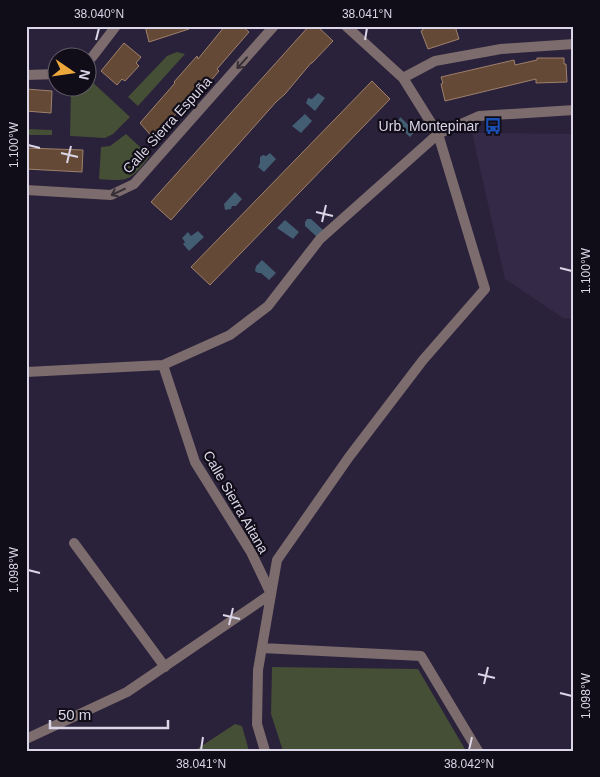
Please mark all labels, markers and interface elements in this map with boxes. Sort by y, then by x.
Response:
text: 38.040°N [74,7,124,21]
text: 38.041°N [342,7,392,21]
north arrow [48,48,98,98]
one-way arrow [236,56,248,69]
text: N [76,68,94,82]
street label: Calle Sierra Espuña [119,73,215,177]
bus stop icon: Urb. Montepinar [483,116,503,136]
place label: Urb. Montepinar [379,118,479,134]
text: 1.100°W [7,121,21,168]
one-way arrow [111,187,126,197]
text: 1.100°W [579,247,593,294]
street label: Calle Sierra Aitana [200,448,272,556]
text: 1.098°W [7,546,21,593]
text: 1.098°W [579,672,593,719]
scale bar [50,697,168,729]
text: 50 m [58,706,91,723]
text: 38.041°N [176,757,226,771]
text: 38.042°N [444,757,494,771]

